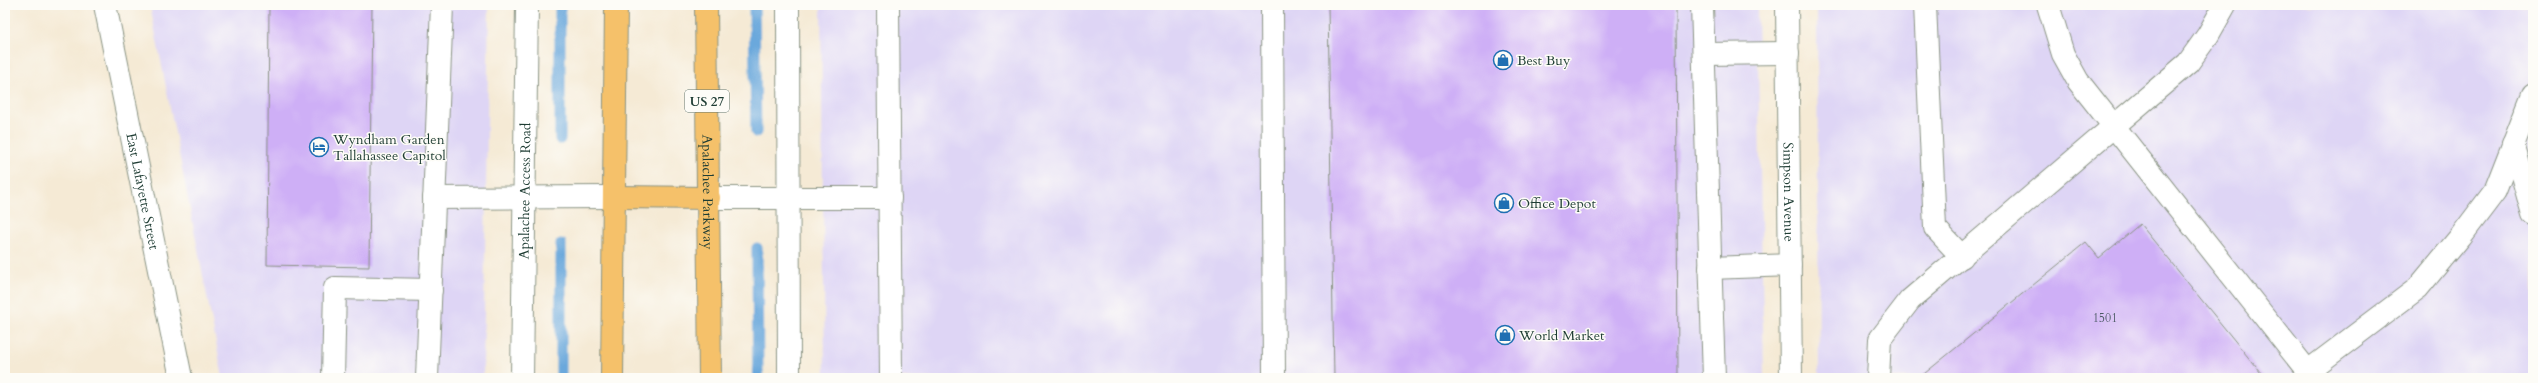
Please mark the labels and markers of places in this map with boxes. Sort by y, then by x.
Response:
shop icon: Best Buy [1492,49,1514,71]
place label: Best Buy [1517,51,1571,70]
place label: Wyndham Garden Tallahassee Capitol [332,130,446,165]
hotel icon: Wyndham Garden Tallahassee Capitol [308,136,330,158]
shop icon: Office Depot [1493,192,1515,214]
place label: Office Depot [1518,194,1596,213]
shop icon: World Market [1494,324,1516,346]
place label: World Market [1518,326,1605,345]

